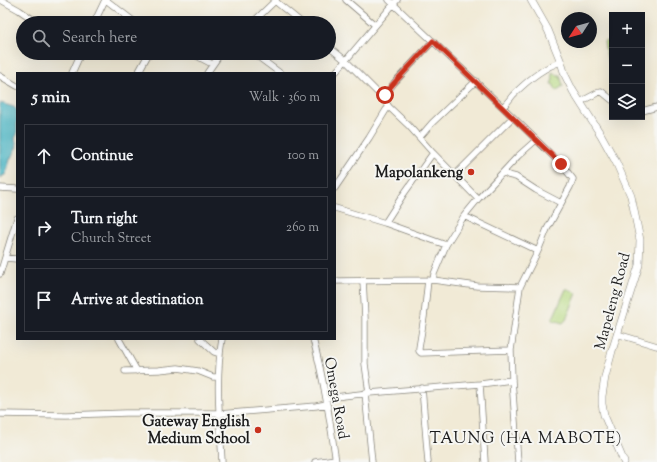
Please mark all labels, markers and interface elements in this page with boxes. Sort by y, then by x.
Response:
north arrow [561,12,597,48]
map controls [609,12,645,120]
button: + [609,12,645,48]
search box [16,16,336,60]
icon: search [30,27,52,49]
text: Search here [62,28,137,49]
button: − [609,48,645,84]
button: layers [609,84,645,120]
text: 5 min [32,86,70,110]
route start [376,86,394,104]
text: Walk · 360 m [249,89,320,107]
icon: ahead [33,145,55,167]
text: Continue [71,146,133,167]
text: 100 m [287,147,319,165]
route end [552,155,570,173]
place label: Mapolankeng [375,163,464,184]
marker: Mapolankeng [466,167,476,177]
text: Turn right [71,209,137,230]
icon: right [33,217,55,239]
text: 260 m [286,219,319,237]
text: Church Street [71,230,151,248]
street label: Mapeleng Road [590,250,637,352]
icon: arrive [33,289,55,311]
text: Arrive at destination [71,290,204,311]
street label: Omega Road [318,355,353,442]
place label: Gateway English Medium School [142,412,251,450]
marker: Gateway English Medium School [253,425,263,435]
district label: TAUNG (HA MABOTE) [429,428,623,451]

